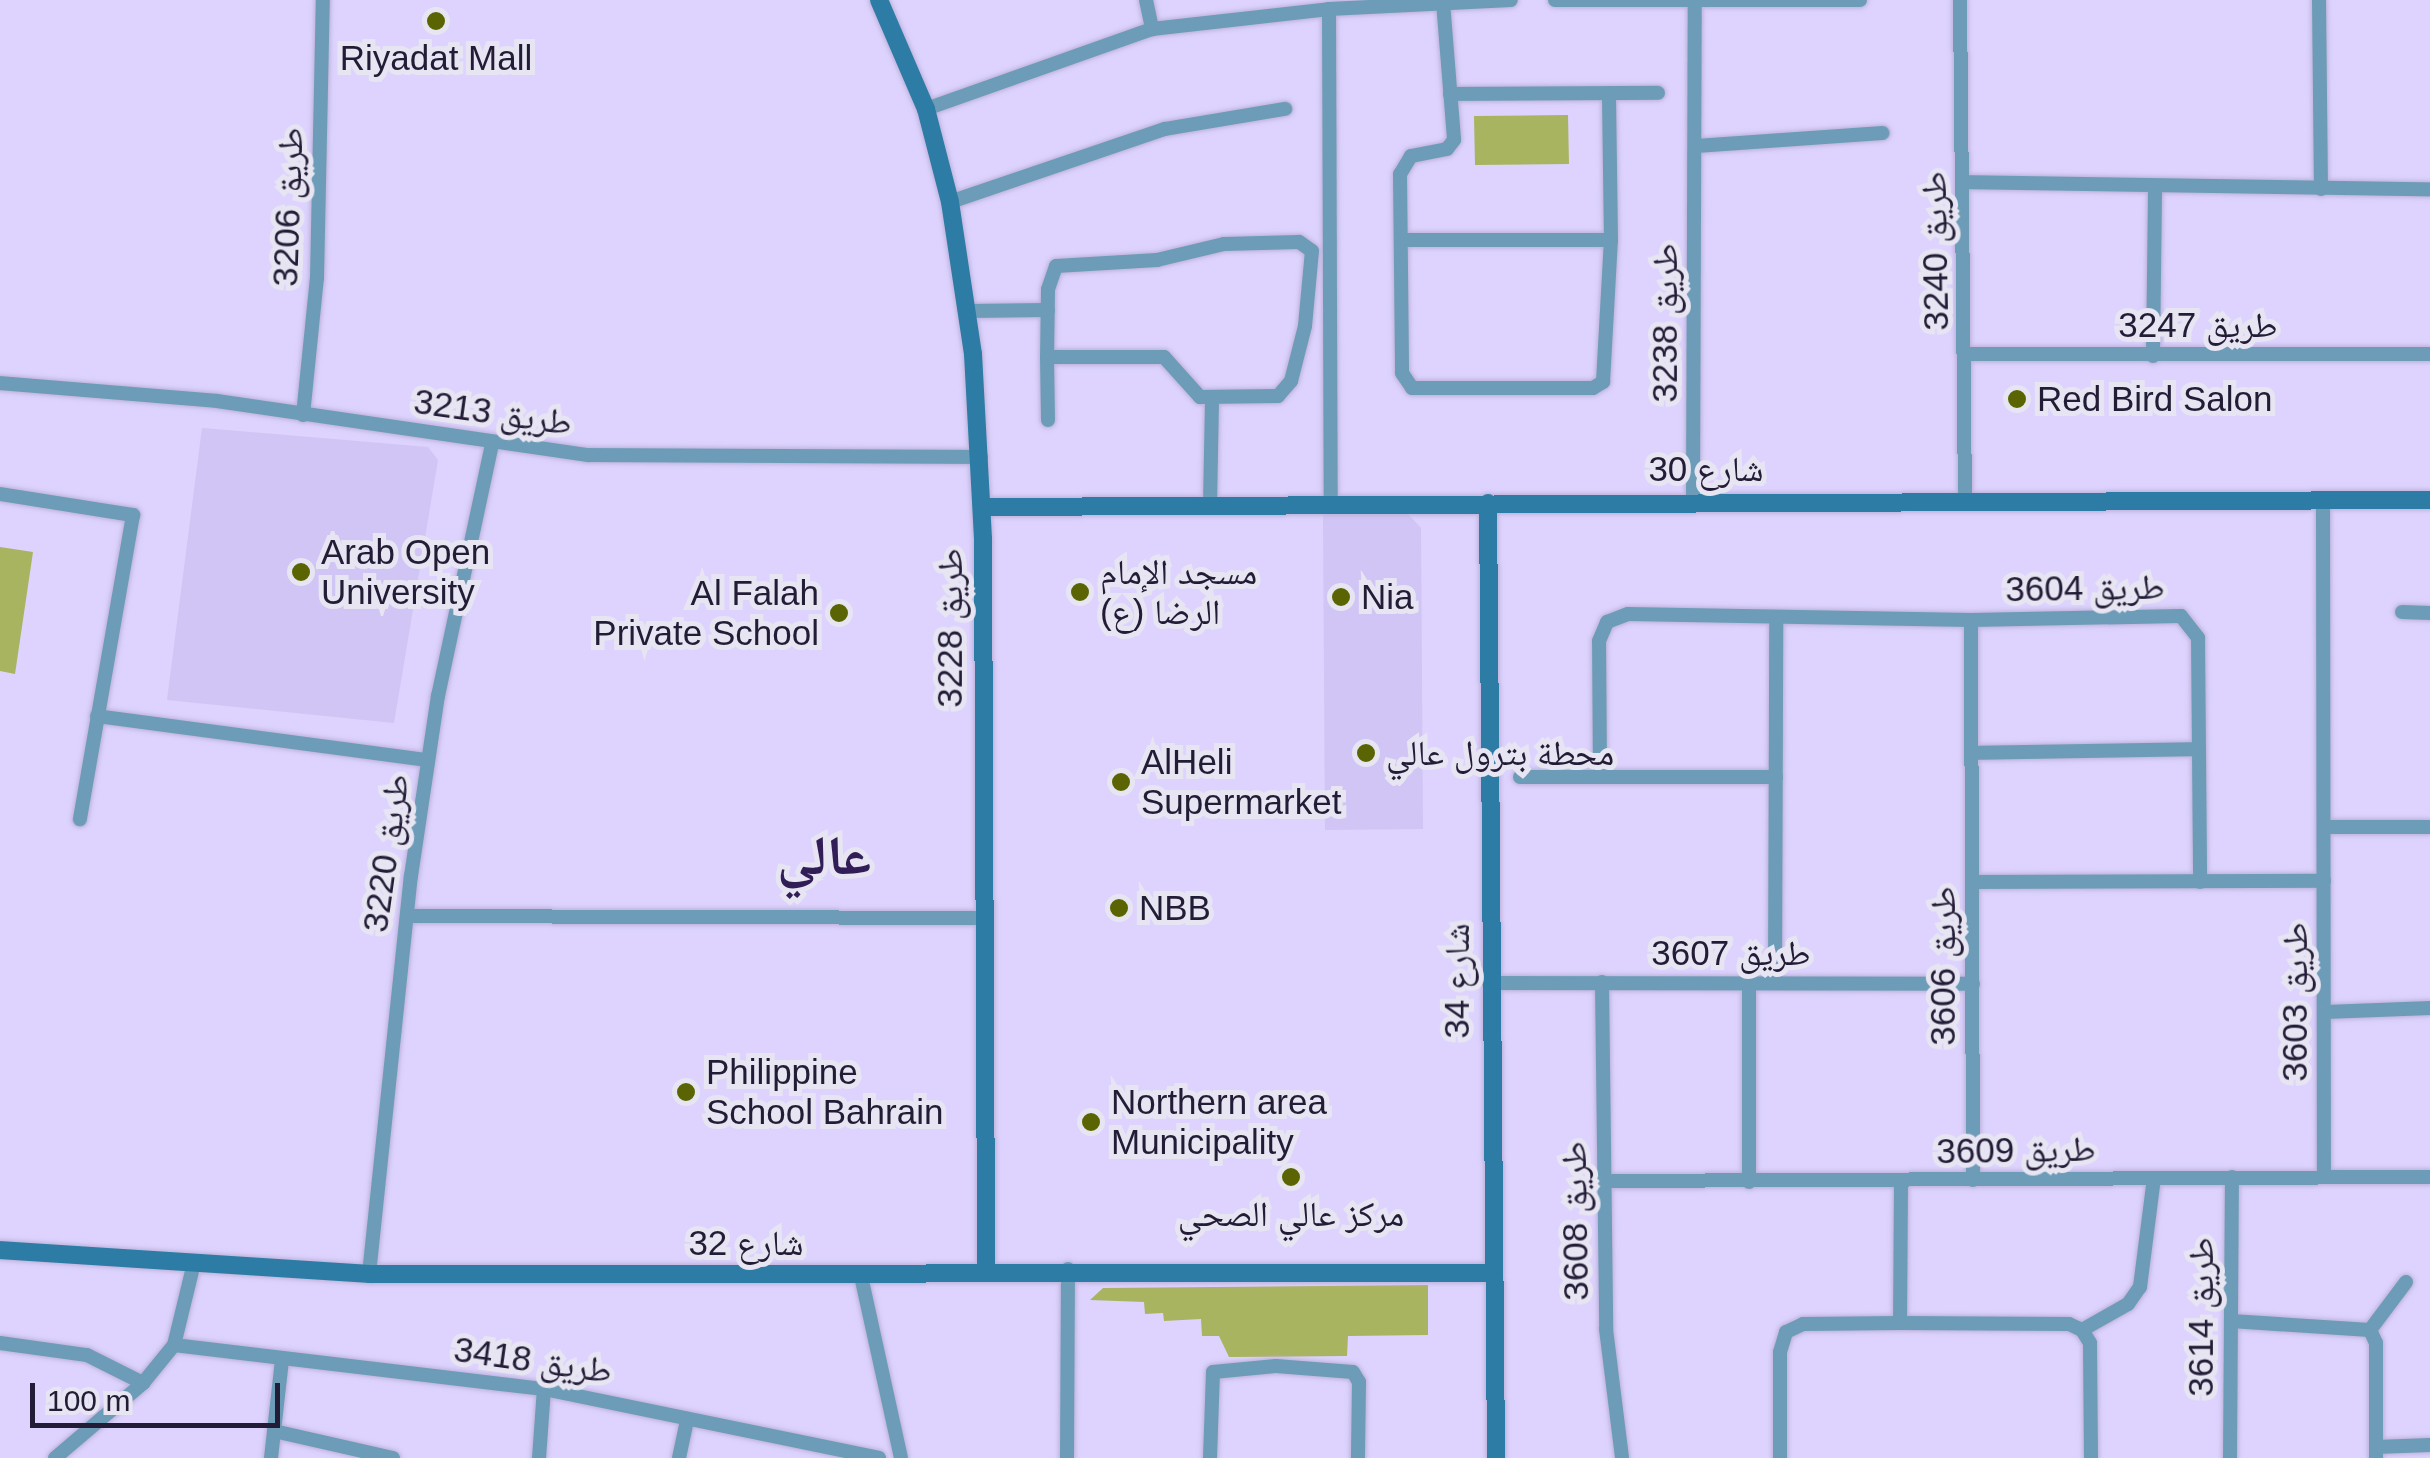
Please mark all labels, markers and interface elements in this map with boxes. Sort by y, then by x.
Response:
marker: Riyadat Mall [425,10,447,32]
place label: Riyadat Mall [340,37,532,79]
street label: طريق 3206 [264,127,312,287]
street label: طريق 3240 [1913,171,1957,331]
street label: طريق 3238 [1644,243,1686,403]
street label: طريق 3247 [2118,304,2278,346]
place label: Red Bird Salon [2037,378,2272,420]
street label: طريق 3213 [411,380,575,444]
marker: Red Bird Salon [2006,388,2028,410]
street label: شارع 30 [1648,448,1764,490]
place label: Arab Open University [321,531,490,613]
street label: طريق 3228 [929,548,971,708]
place label: مسجد الإمام الرضا (ع) [1100,551,1257,633]
marker: Arab Open University [290,561,312,583]
street label: طريق 3604 [2005,566,2165,610]
place label: Al Falah Private School [593,572,819,654]
place label: Nia [1361,576,1414,618]
marker: مسجد الإمام الرضا (ع) [1069,581,1091,603]
marker: Nia [1330,586,1352,608]
marker: Al Falah Private School [828,602,850,624]
place label: محطة بترول عالي [1386,732,1614,774]
place label: AlHeli Supermarket [1141,741,1341,823]
marker: محطة بترول عالي [1355,742,1377,764]
street label: طريق 3220 [354,771,418,935]
marker: AlHeli Supermarket [1110,771,1132,793]
district label: عالي [777,824,871,890]
street label: طريق 3606 [1922,886,1964,1046]
place label: NBB [1139,887,1211,929]
marker: NBB [1108,897,1130,919]
street label: طريق 3603 [2274,922,2316,1082]
street label: شارع 34 [1436,923,1478,1039]
street label: طريق 3607 [1651,932,1811,974]
place label: Philippine School Bahrain [706,1051,943,1133]
marker: Philippine School Bahrain [675,1081,697,1103]
place label: Northern area Municipality [1111,1081,1327,1163]
marker: Northern area Municipality [1080,1111,1102,1133]
street label: طريق 3609 [1936,1128,2096,1172]
street label: طريق 3608 [1553,1141,1597,1301]
marker: مركز عالي الصحي [1280,1166,1302,1188]
place label: مركز عالي الصحي [1178,1193,1404,1235]
street label: شارع 32 [688,1222,804,1264]
street label: طريق 3614 [2180,1237,2222,1397]
street label: طريق 3418 [451,1328,615,1392]
scale bar [35,1363,285,1425]
text: 100 m [47,1384,130,1417]

